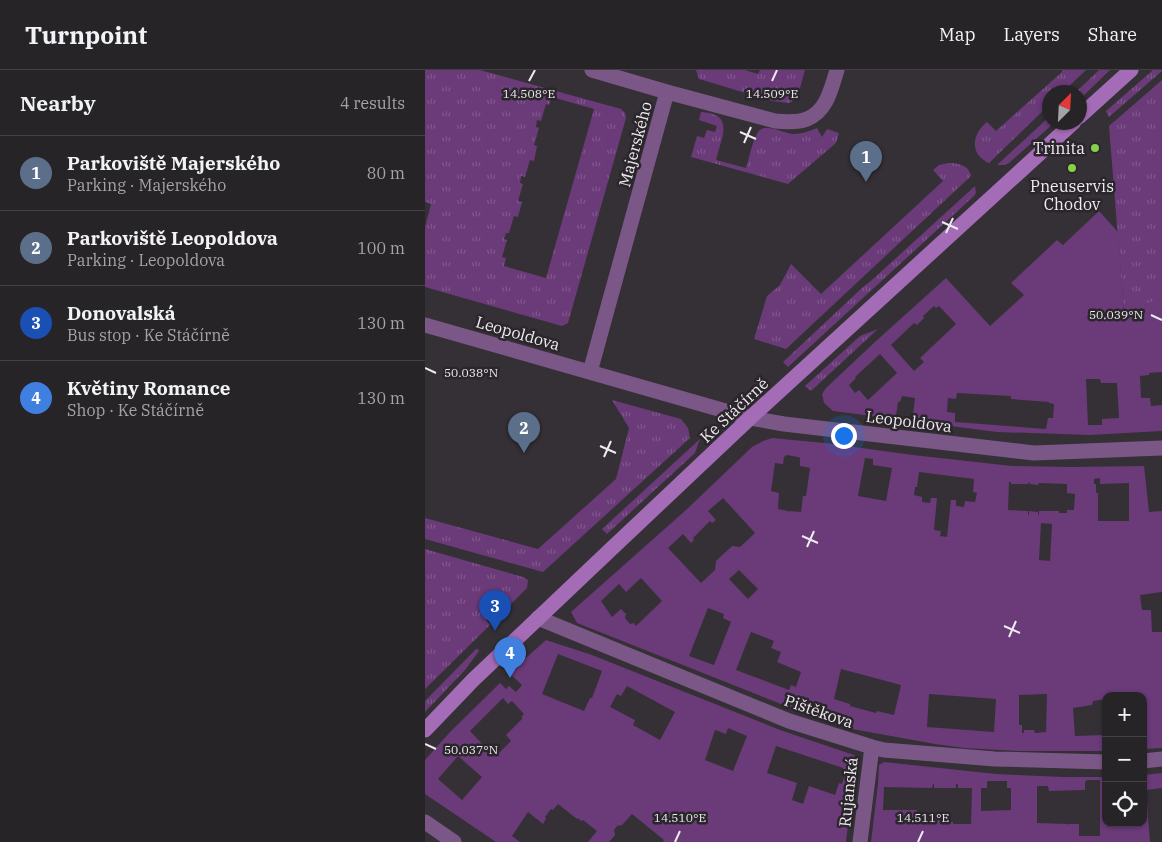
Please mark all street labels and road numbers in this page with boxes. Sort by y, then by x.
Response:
street label: Majerského [614,99,656,189]
street label: Leopoldova [474,311,563,355]
street label: Ke Stáčírně [696,373,772,447]
street label: Leopoldova [865,406,953,436]
street label: Pištěkova [782,690,857,732]
street label: Rujanská [834,756,862,828]

